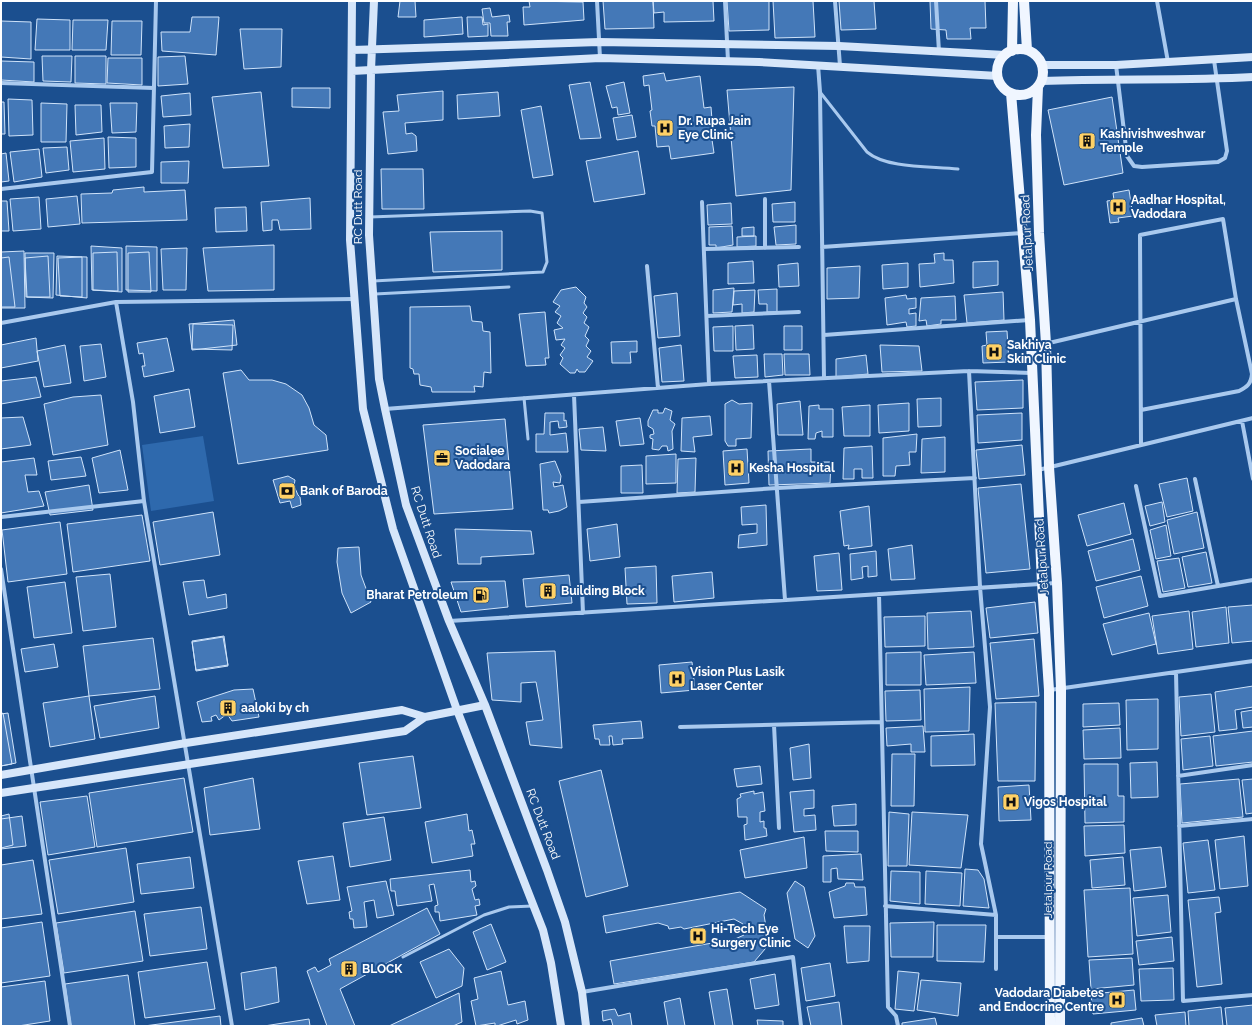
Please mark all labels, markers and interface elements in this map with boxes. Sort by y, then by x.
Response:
place label: Dr. Rupa Jain Eye Clinic [678,114,751,142]
hospital icon: Dr. Rupa Jain Eye Clinic [655,118,675,138]
place label: Kashivishweshwar Temple [1100,127,1206,155]
building icon: Kashivishweshwar Temple [1077,131,1097,151]
street label: RC Dutt Road [351,170,365,244]
place label: Aadhar Hospital, Vadodara [1131,193,1226,221]
street label: Jetalpur Road [1018,194,1036,272]
hospital icon: Aadhar Hospital, Vadodara [1108,197,1128,217]
place label: Sakhiya Skin Clinic [1007,338,1067,366]
hospital icon: Sakhiya Skin Clinic [984,342,1004,362]
place label: Socialee Vadodara [455,444,511,472]
office icon: Socialee Vadodara [432,448,452,468]
hospital icon: Kesha Hospital [726,458,746,478]
place label: Kesha Hospital [749,461,835,475]
bank icon: Bank of Baroda [277,481,297,501]
place label: Bank of Baroda [300,484,388,498]
street label: RC Dutt Road [408,484,444,560]
street label: Jetalpur Road [1032,518,1052,596]
building icon: Building Block [538,581,558,601]
place label: Building Block [561,584,645,598]
fuel station icon: Bharat Petroleum [471,585,491,605]
place label: Bharat Petroleum [366,588,468,602]
place label: Vision Plus Lasik Laser Center [690,665,785,693]
hospital icon: Vision Plus Lasik Laser Center [667,669,687,689]
building icon: aaloki by ch [218,698,238,718]
place label: aaloki by ch [241,701,309,715]
street label: RC Dutt Road [523,787,563,861]
hospital icon: Vigos Hospital [1001,792,1021,812]
place label: Vigos Hospital [1024,795,1107,809]
street label: Jetalpur Road [1041,842,1055,918]
place label: Hi-Tech Eye Surgery Clinic [711,922,791,950]
hospital icon: Hi-Tech Eye Surgery Clinic [688,926,708,946]
building icon: BLOCK [339,959,359,979]
place label: BLOCK [362,962,403,976]
place label: Vadodara Diabetes and Endocrine Centre [979,986,1104,1014]
hospital icon: Vadodara Diabetes and Endocrine Centre [1107,990,1127,1010]

